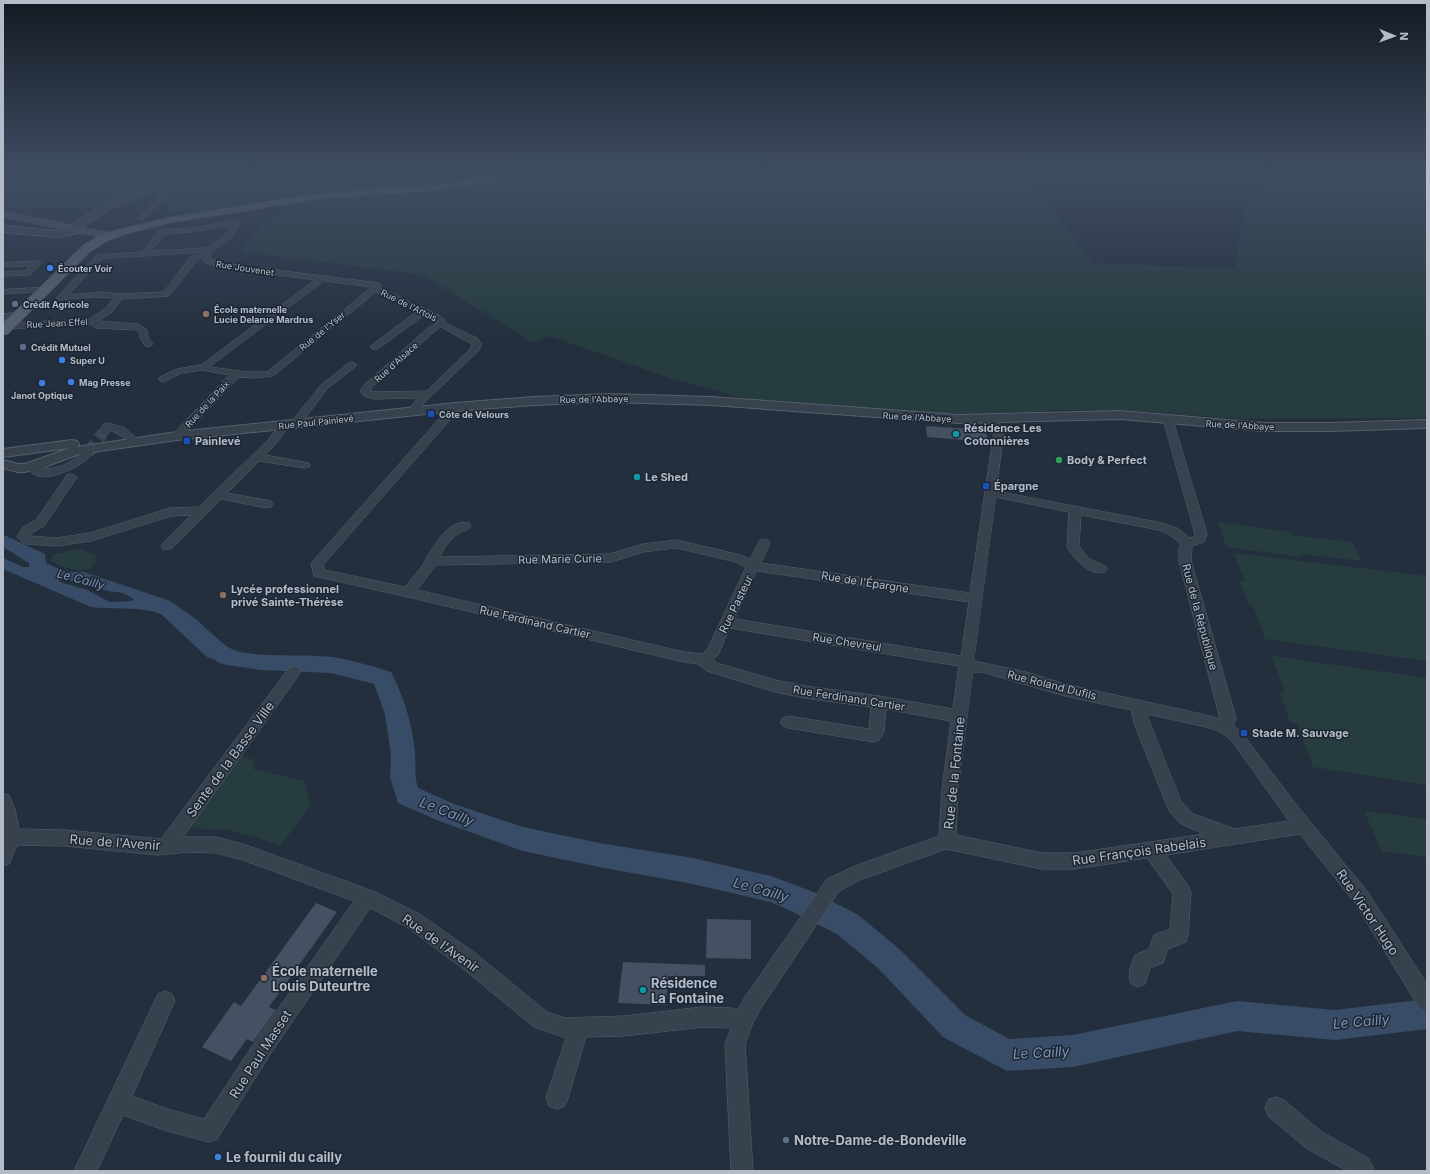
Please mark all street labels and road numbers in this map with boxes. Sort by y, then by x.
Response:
street label: Rue Jouvenet [215,258,275,278]
street label: Rue de l'Artois [379,287,439,323]
street label: Rue de l'Yser [297,309,348,353]
street label: Rue Jean Effel [26,316,88,330]
street label: Rue d'Alsace [372,340,420,384]
street label: Rue de la Paix [183,378,231,430]
street label: Rue de l'Abbaye [560,393,628,405]
street label: Rue de l'Abbaye [882,410,952,424]
street label: Rue Paul Painlevé [278,413,354,431]
street label: Rue de l'Abbaye [1205,418,1275,432]
street label: Rue Marie Curie [518,551,602,567]
street label: Rue de la République [1179,562,1221,672]
street label: Rue de l'Épargne [820,568,910,596]
street label: Rue Pasteur [716,573,756,635]
street label: Rue Ferdinand Cartier [478,602,592,642]
street label: Rue Chevreul [812,630,882,654]
street label: Rue Roland Dufils [1006,667,1098,703]
street label: Rue Ferdinand Cartier [792,682,906,714]
street label: Sente de la Basse Ville [183,698,277,820]
street label: Rue de la Fontaine [940,716,968,830]
street label: Rue de l'Avenir [69,831,161,853]
street label: Rue François Rabelais [1071,834,1207,868]
street label: Rue Victor Hugo [1333,866,1403,958]
street label: Rue de l'Avenir [399,910,483,976]
street label: Rue Paul Masset [226,1007,294,1101]

